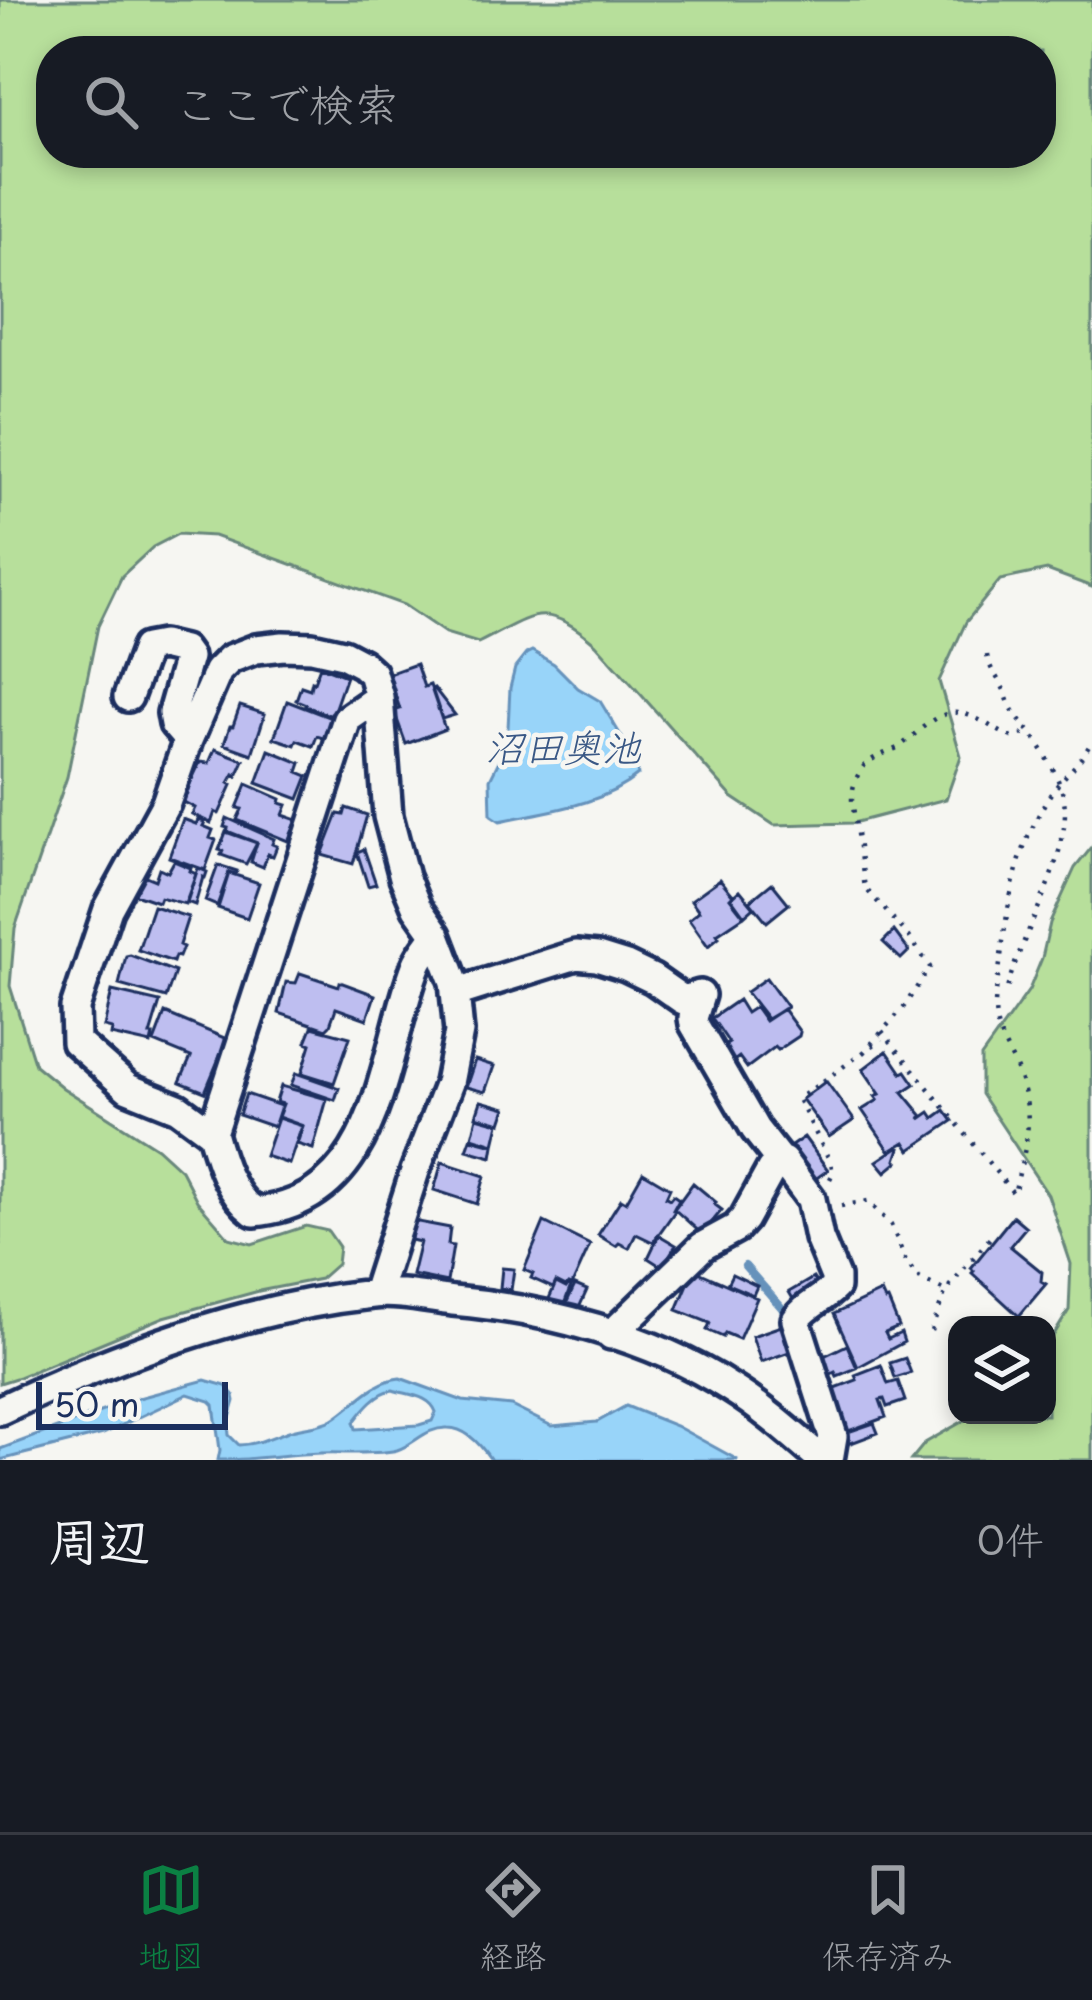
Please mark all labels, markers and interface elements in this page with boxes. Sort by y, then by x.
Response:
search box [36,36,1056,168]
text: ここで検索 [174,68,399,136]
icon: search [78,69,144,135]
water label: 沼田奥池 [485,716,642,775]
map controls [948,1316,1056,1424]
button: layers [948,1316,1056,1424]
scale bar [36,1376,228,1429]
text: 50 m [54,1378,140,1428]
text: 周辺 [48,1500,150,1577]
text: 0件 [976,1509,1044,1568]
tab: 地図 [138,1857,204,1979]
tab: 経路 [480,1857,546,1979]
tab: 保存済み [822,1857,954,1979]

